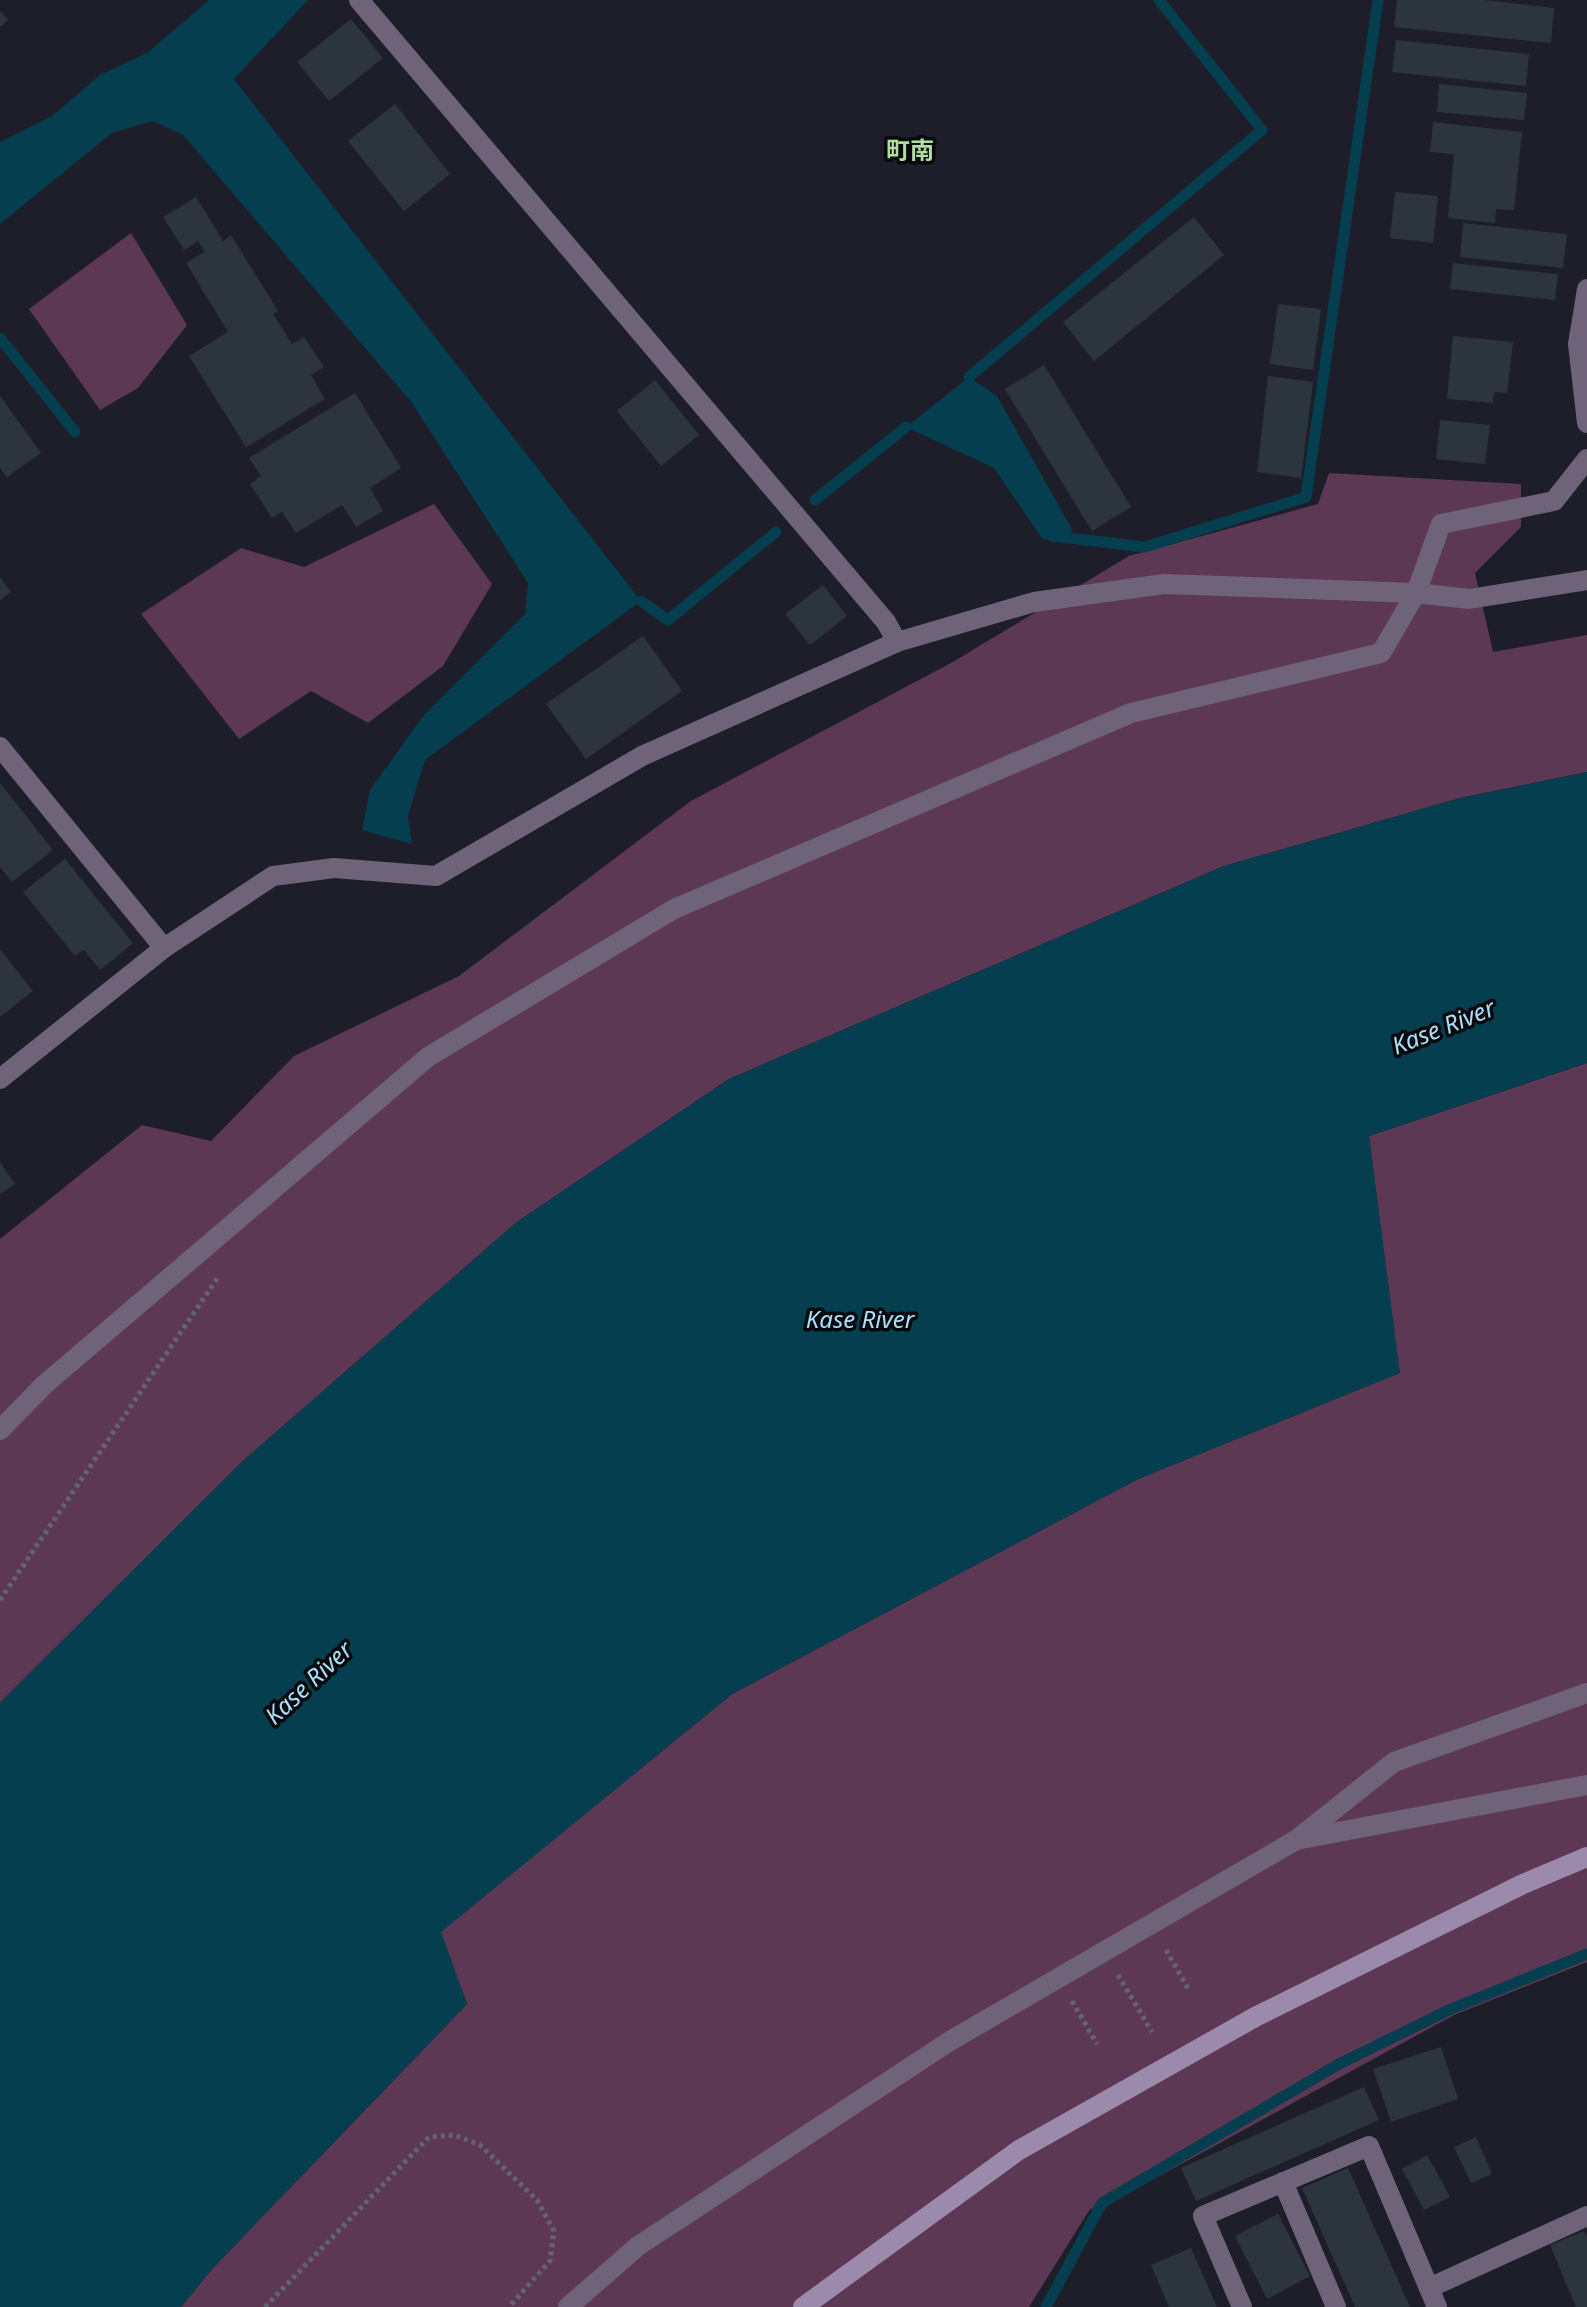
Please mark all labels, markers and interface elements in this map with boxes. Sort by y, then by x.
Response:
district label: 町南 [886,133,934,166]
water label: Kase River [1387,990,1501,1062]
water label: Kase River [806,1302,916,1335]
water label: Kase River [257,1632,360,1731]

